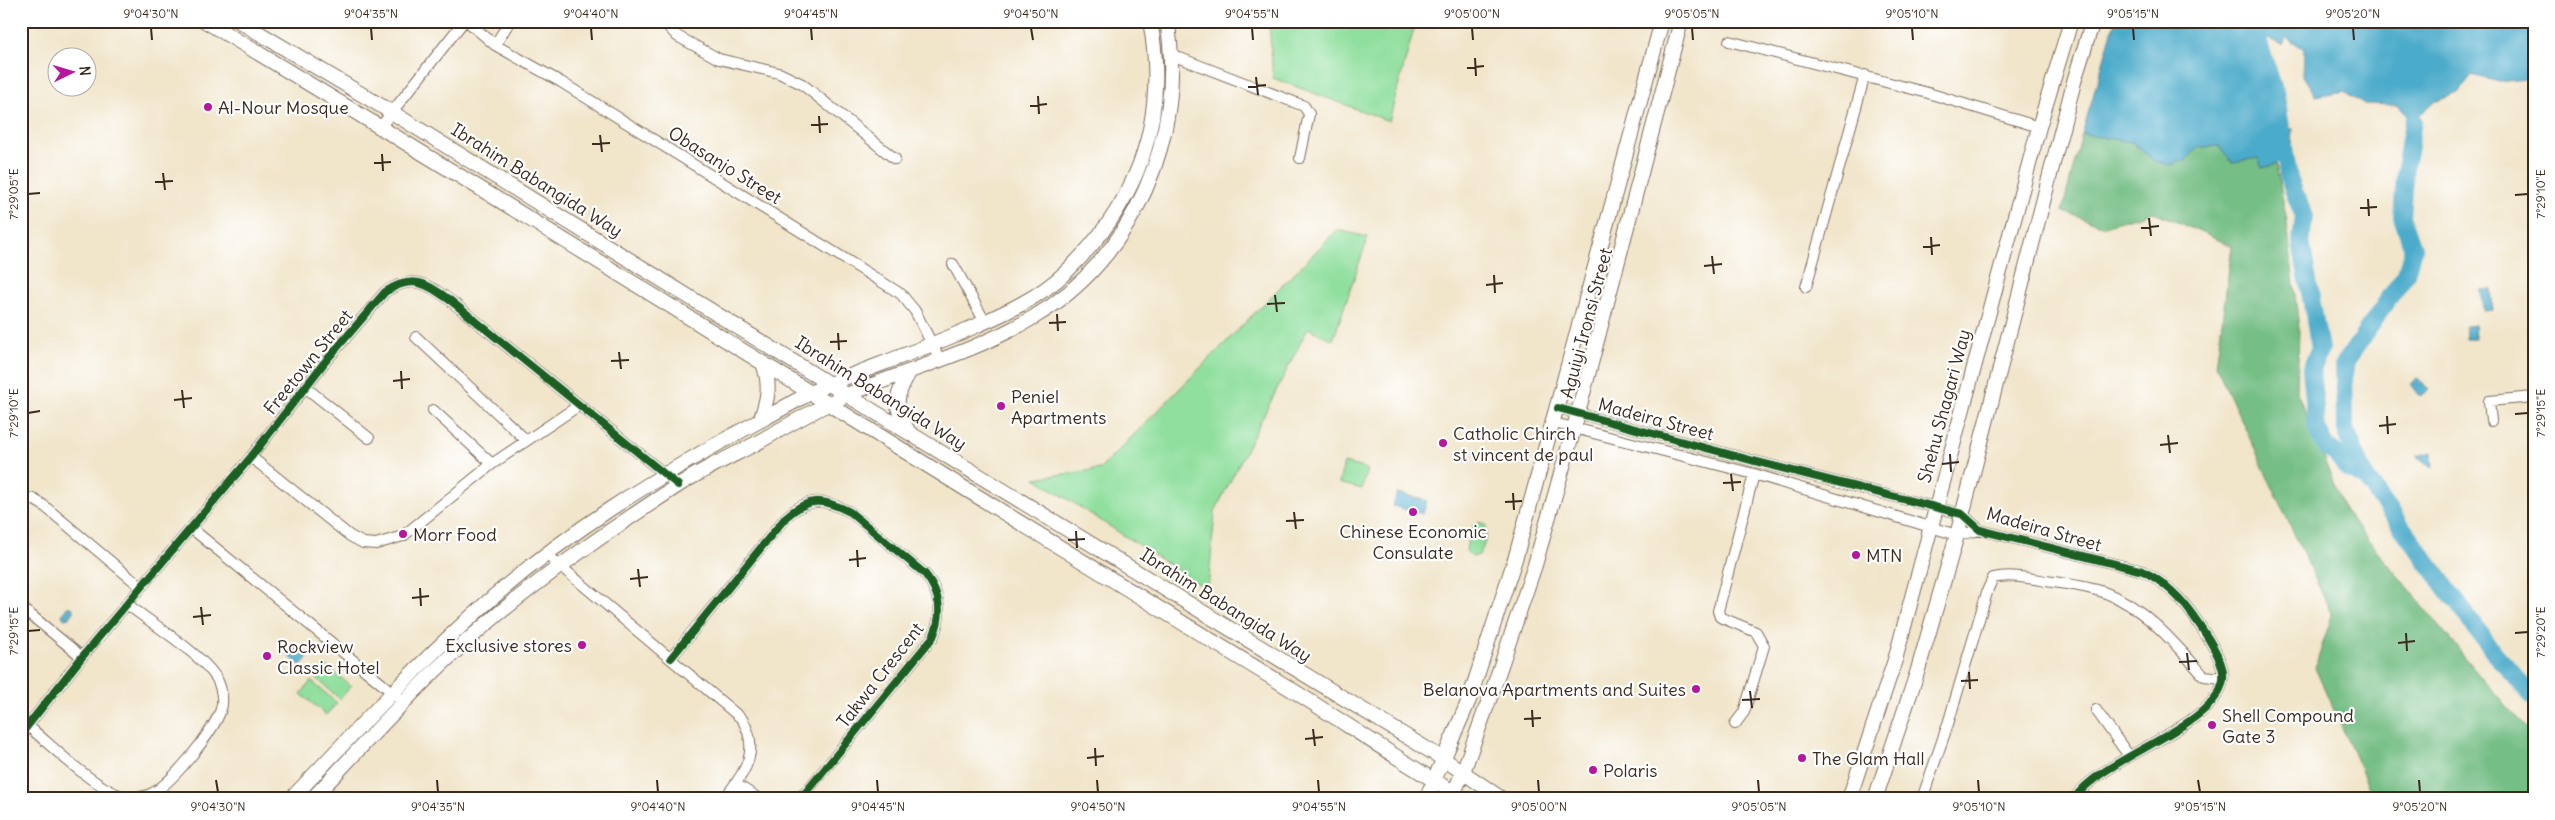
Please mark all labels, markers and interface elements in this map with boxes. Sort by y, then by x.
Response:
text: 9°04'30"N [123,6,179,21]
text: 9°04'35"N [344,6,398,21]
text: 9°04'40"N [564,6,618,21]
text: 9°04'45"N [784,6,838,21]
text: 9°04'50"N [1003,6,1059,21]
text: 9°04'55"N [1225,6,1279,21]
text: 9°05'00"N [1444,6,1500,21]
text: 9°05'05"N [1664,6,1720,21]
text: 9°05'10"N [1885,6,1939,21]
text: 9°05'15"N [2107,6,2159,21]
text: 9°05'20"N [2326,6,2380,21]
north arrow [48,48,98,98]
text: N [76,65,94,76]
place label: Al-Nour Mosque [218,96,349,119]
marker: Al-Nour Mosque [202,101,214,113]
street label: Ibrahim Babangida Way [447,118,627,242]
street label: Obasanjo Street [664,121,786,209]
text: 7°29'05"E [6,168,21,220]
text: 7°29'10"E [2533,169,2548,219]
street label: Aguiyi Ironsi Street [1555,245,1617,401]
street label: Freetown Street [259,305,357,419]
street label: Shehu Shagari Way [1912,327,1976,485]
street label: Ibrahim Babangida Way [791,331,971,455]
place label: Peniel Apartments [1011,385,1107,429]
text: 7°29'10"E [6,388,21,438]
text: 7°29'15"E [2533,389,2548,437]
street label: Madeira Street [1596,393,1716,445]
marker: Peniel Apartments [995,400,1007,412]
place label: Catholic Chirch st vincent de paul [1453,422,1593,466]
marker: Catholic Chirch st vincent de paul [1437,437,1449,449]
street label: Madeira Street [1984,502,2104,556]
marker: Chinese Economic Consulate [1407,506,1419,518]
place label: Chinese Economic Consulate [1339,520,1487,564]
place label: Morr Food [413,523,497,546]
marker: Morr Food [397,528,409,540]
street label: Ibrahim Babangida Way [1136,543,1316,667]
place label: MTN [1866,544,1902,567]
marker: MTN [1850,549,1862,561]
text: 7°29'20"E [2533,606,2548,658]
text: 7°29'15"E [6,607,21,655]
street label: Takwa Crescent [832,618,928,732]
place label: Exclusive stores [445,634,572,657]
place label: Rockview Classic Hotel [277,635,380,679]
marker: Exclusive stores [576,639,588,651]
marker: Rockview Classic Hotel [261,650,273,662]
place label: Belanova Apartments and Suites [1423,678,1686,701]
marker: Belanova Apartments and Suites [1690,683,1702,695]
place label: Shell Compound Gate 3 [2222,704,2354,748]
marker: Shell Compound Gate 3 [2206,719,2218,731]
place label: The Glam Hall [1812,747,1924,770]
marker: The Glam Hall [1796,752,1808,764]
place label: Polaris [1603,759,1657,782]
marker: Polaris [1587,764,1599,776]
text: 9°04'30"N [190,799,246,814]
text: 9°04'35"N [411,799,465,814]
text: 9°04'40"N [631,799,685,814]
text: 9°04'45"N [851,799,905,814]
text: 9°04'50"N [1070,799,1126,814]
text: 9°04'55"N [1292,799,1346,814]
text: 9°05'00"N [1511,799,1567,814]
text: 9°05'05"N [1731,799,1787,814]
text: 9°05'10"N [1952,799,2006,814]
text: 9°05'15"N [2174,799,2226,814]
text: 9°05'20"N [2393,799,2447,814]

